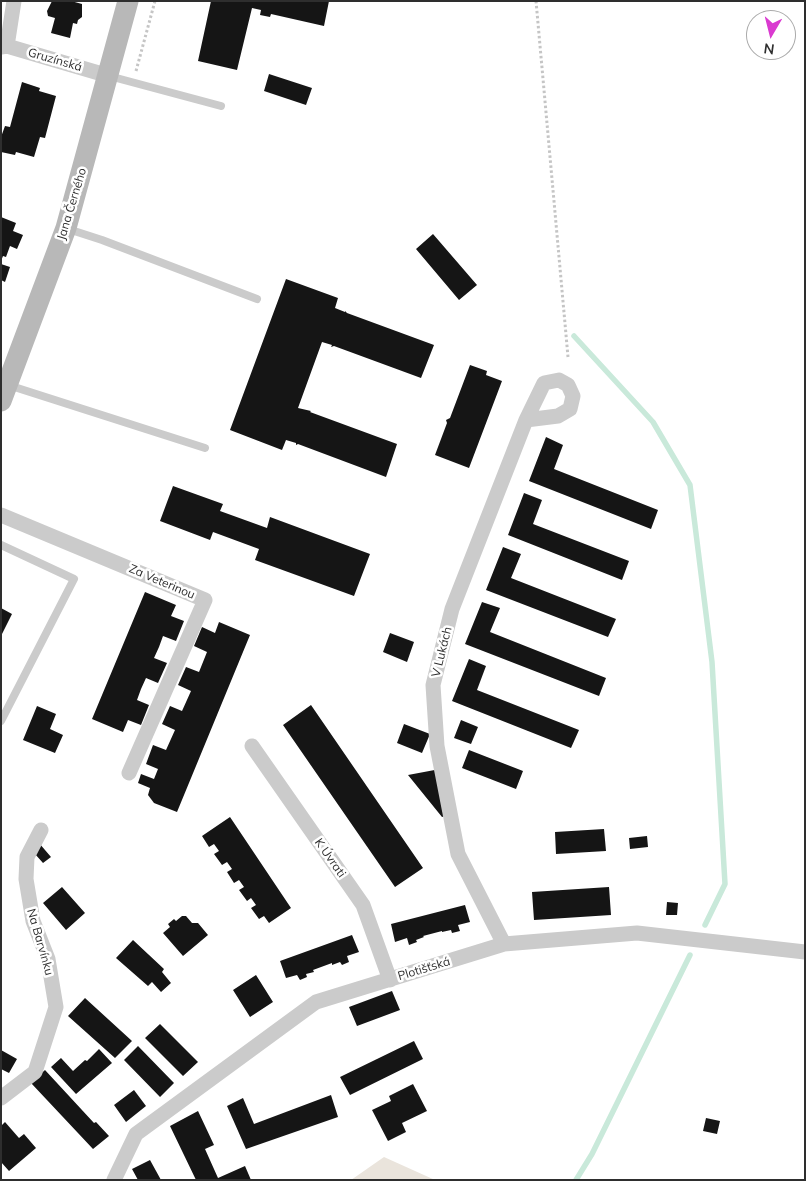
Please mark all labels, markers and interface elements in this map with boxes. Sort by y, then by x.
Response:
north arrow [746,10,796,60]
text: N [763,39,776,59]
street label: Gruzínská [26,45,84,75]
street label: Jana Černého [54,166,90,242]
street label: Za Veterinou [127,562,197,602]
street label: V Lukách [429,625,455,679]
street label: K Úvrati [311,836,349,880]
street label: Na Barvínku [24,907,56,977]
street label: Plotišťská [396,954,452,984]

